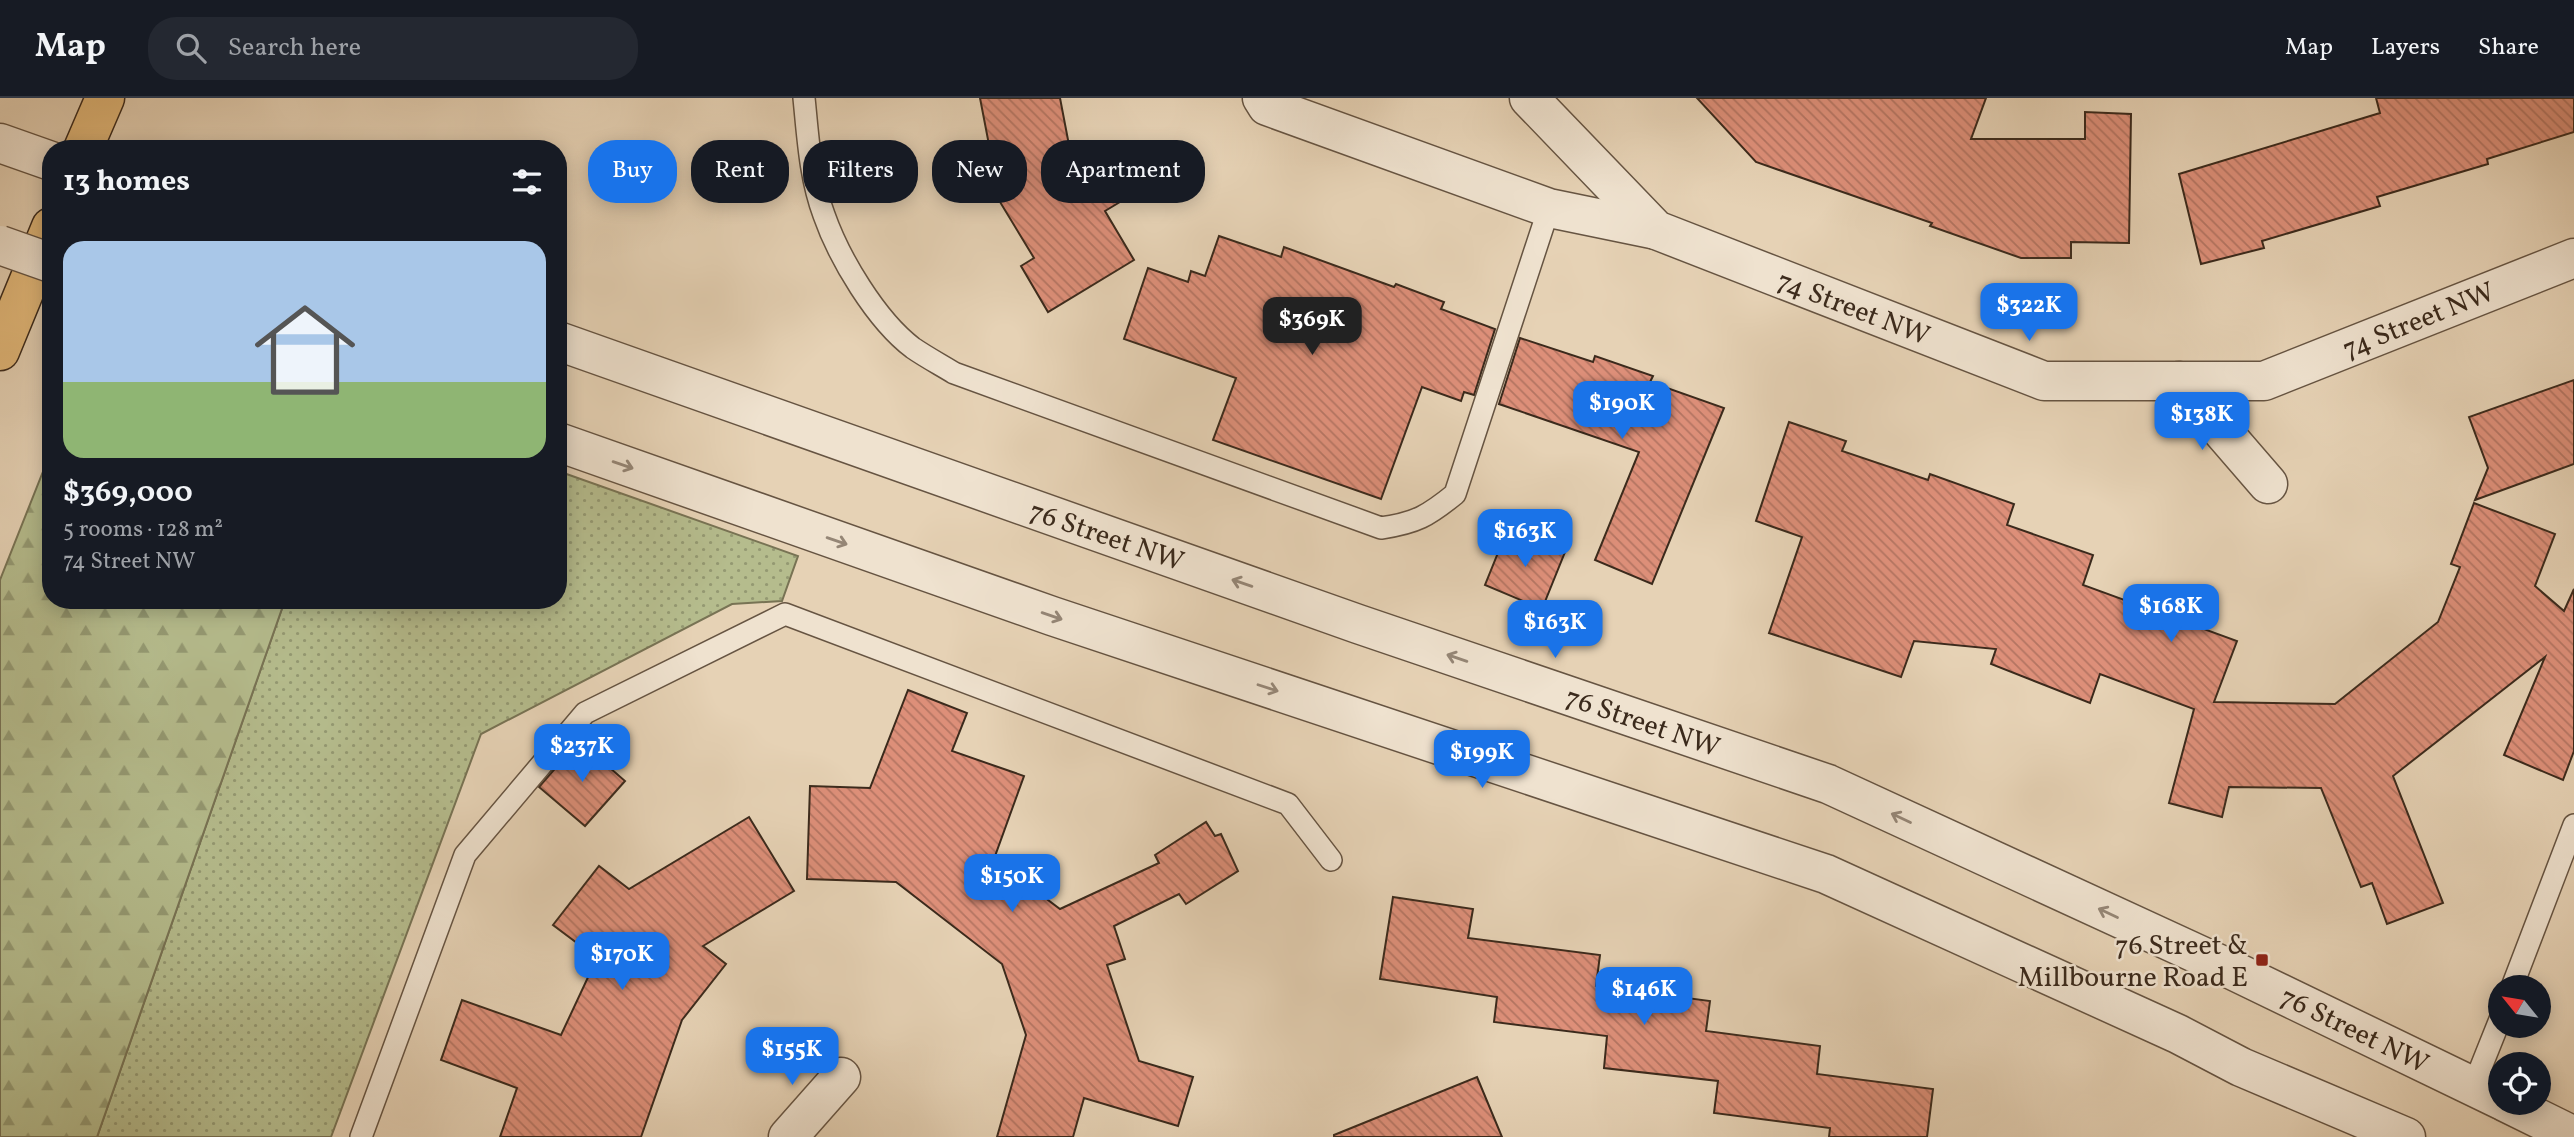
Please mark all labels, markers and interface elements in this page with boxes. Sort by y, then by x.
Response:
search box [148,17,638,80]
text: Map [35,25,106,71]
icon: search [172,29,210,67]
text: Search here [228,30,361,66]
text: Map [2285,31,2333,65]
text: Layers [2371,31,2440,65]
text: Share [2478,31,2539,65]
chip: Buy [588,140,677,203]
chip: Rent [691,140,789,203]
chip: Filters [803,140,918,203]
chip: New [932,140,1027,203]
chip: Apartment [1041,140,1205,203]
text: 13 homes [63,161,190,203]
icon: filters [508,163,546,201]
street label: 74 Street NW [1771,262,1935,356]
street label: 74 Street NW [2337,273,2501,370]
pin: $322K [1980,284,2078,343]
icon: home [242,287,368,413]
text: $322K [1996,290,2062,322]
pin: $369K [1263,298,1361,357]
text: $369K [1279,304,1345,336]
pin: $190K [1573,382,1671,441]
text: $190K [1589,388,1655,420]
pin: $138K [2153,392,2251,452]
text: $138K [2171,399,2234,431]
one-way arrow [611,460,633,472]
text: $369,000 [63,472,193,514]
street label: 76 Street NW [1024,493,1189,582]
pin: $163K [1476,510,1574,569]
text: 5 rooms · 128 m² [63,514,223,546]
text: $163K [1494,516,1556,548]
one-way arrow [826,535,848,548]
text: 74 Street NW [63,546,195,578]
one-way arrow [1231,576,1253,588]
pin: $168K [2122,584,2220,644]
text: $168K [2139,591,2203,623]
pin: $163K [1506,601,1604,660]
text: $163K [1524,607,1586,639]
one-way arrow [1040,611,1062,623]
one-way arrow [1446,651,1468,663]
street label: 76 Street NW [1560,679,1725,768]
one-way arrow [1256,683,1278,695]
pin: $237K [533,724,631,784]
pin: $199K [1433,730,1531,790]
text: $237K [550,731,614,763]
text: $199K [1450,737,1514,769]
one-way arrow [1891,810,1912,824]
pin: $150K [963,854,1061,914]
text: $150K [980,861,1044,893]
one-way arrow [2097,905,2118,918]
place label: 76 Street & Millbourne Road E [2018,927,2248,998]
pin: $170K [573,932,671,992]
text: $170K [590,939,654,971]
marker: 76 Street & Millbourne Road E [2254,952,2270,968]
pin: $146K [1595,968,1693,1027]
text: $146K [1611,974,1677,1006]
north arrow [2488,975,2552,1038]
map controls [2488,975,2551,1115]
street label: 76 Street NW [2273,978,2435,1084]
pin: $155K [743,1028,841,1087]
text: $155K [762,1034,822,1066]
button: locate [2488,1052,2551,1115]

